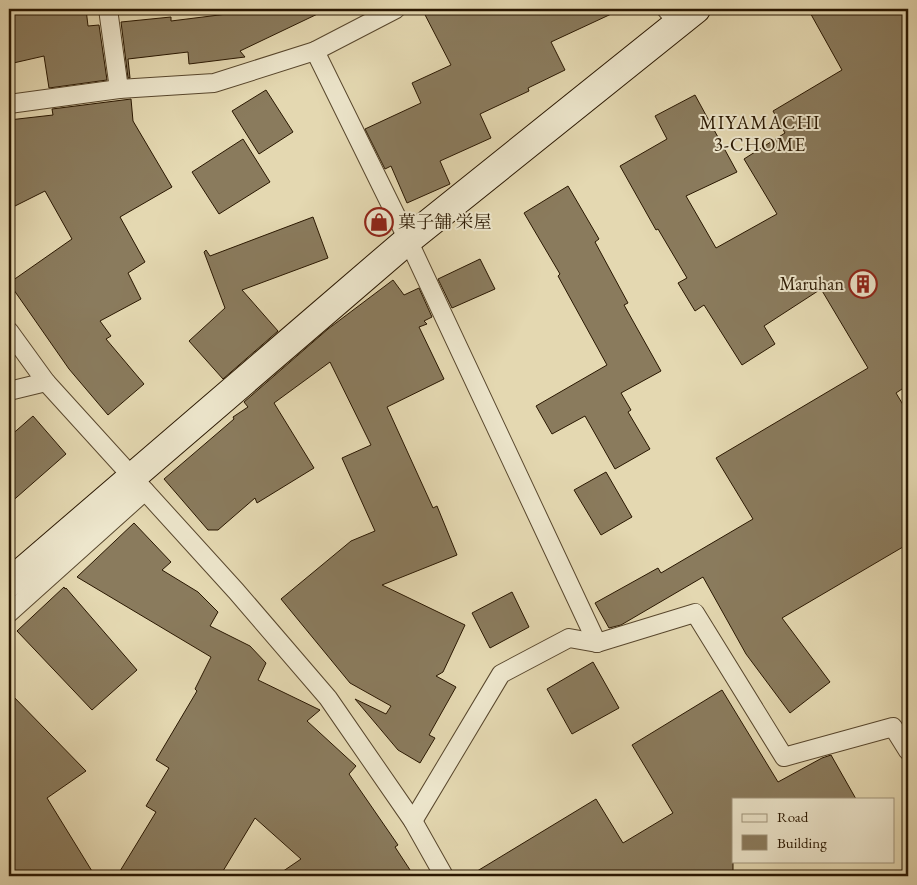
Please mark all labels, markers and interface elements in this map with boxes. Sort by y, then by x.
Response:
district label: MIYAMACHI 3-CHOME [700,110,820,157]
shop icon: 菓子舗 栄屋 [364,207,394,237]
place label: 菓子舗 栄屋 [398,210,492,233]
building icon: Maruhan [848,269,878,299]
place label: Maruhan [780,272,844,295]
legend [732,798,894,862]
text: Road [777,807,809,826]
text: Building [777,833,827,852]

